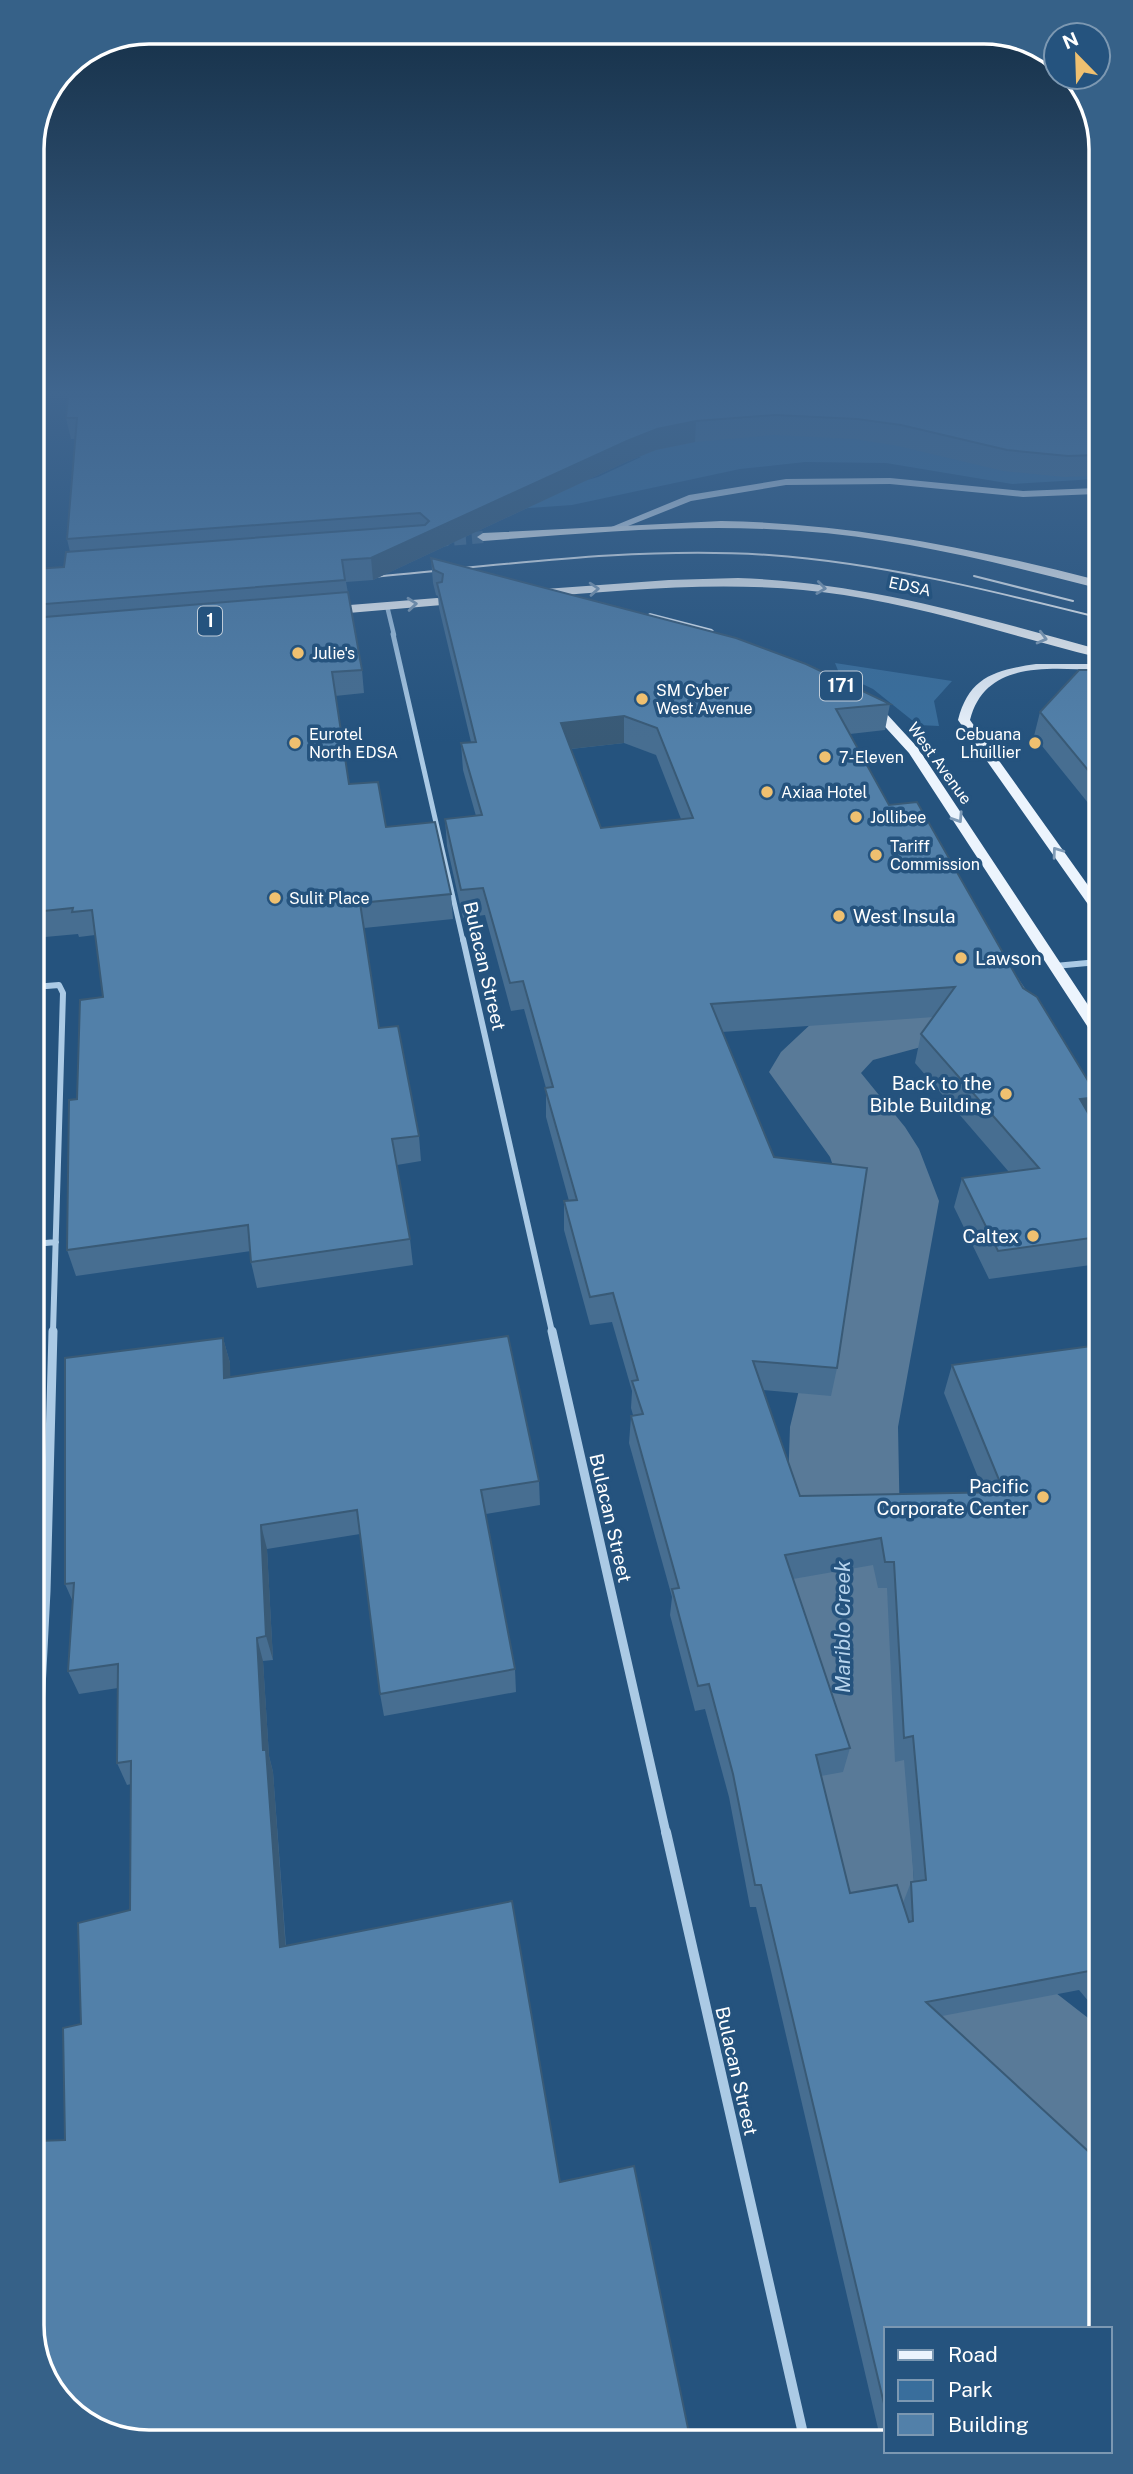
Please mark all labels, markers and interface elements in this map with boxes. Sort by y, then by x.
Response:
north arrow [1042,21,1112,91]
text: N [1059,27,1081,53]
street label: EDSA [887,573,933,600]
one-way arrow [815,580,827,595]
one-way arrow [589,582,600,597]
one-way arrow [407,597,418,612]
road number: 1 [198,606,222,636]
one-way arrow [1036,630,1048,644]
place label: Julie's [312,644,355,663]
marker: Julie's [290,645,306,661]
road number: 171 [820,672,862,700]
place label: SM Cyber West Avenue [656,681,753,718]
marker: SM Cyber West Avenue [634,691,650,707]
street label: West Avenue [904,719,976,808]
place label: Eurotel North EDSA [309,725,398,762]
place label: Cebuana Lhuillier [955,725,1021,762]
marker: Eurotel North EDSA [287,735,303,751]
marker: Cebuana Lhuillier [1027,735,1043,751]
place label: 7-Eleven [839,748,904,767]
marker: 7-Eleven [817,749,833,765]
place label: Axiaa Hotel [781,783,868,802]
marker: Axiaa Hotel [759,784,775,800]
place label: Jollibee [870,808,926,827]
marker: Jollibee [848,809,864,825]
one-way arrow [950,810,962,823]
place label: Tariff Commission [890,837,980,874]
marker: Tariff Commission [868,847,884,863]
one-way arrow [1053,847,1066,860]
place label: Sulit Place [289,889,369,908]
marker: Sulit Place [267,890,283,906]
street label: Bulacan Street [459,899,511,1033]
place label: West Insula [853,905,956,927]
marker: West Insula [831,908,847,924]
place label: Lawson [975,947,1042,969]
marker: Lawson [953,950,969,966]
place label: Back to the Bible Building [869,1072,992,1116]
marker: Back to the Bible Building [998,1086,1014,1102]
place label: Caltex [963,1225,1019,1247]
marker: Caltex [1025,1228,1041,1244]
street label: Bulacan Street [585,1451,637,1585]
place label: Pacific Corporate Center [876,1475,1029,1519]
marker: Pacific Corporate Center [1035,1489,1051,1505]
water label: Mariblo Creek [830,1560,855,1693]
street label: Bulacan Street [711,2004,763,2138]
legend [884,2327,1112,2453]
text: Road [948,2342,998,2367]
text: Park [948,2377,993,2402]
text: Building [948,2412,1029,2437]

